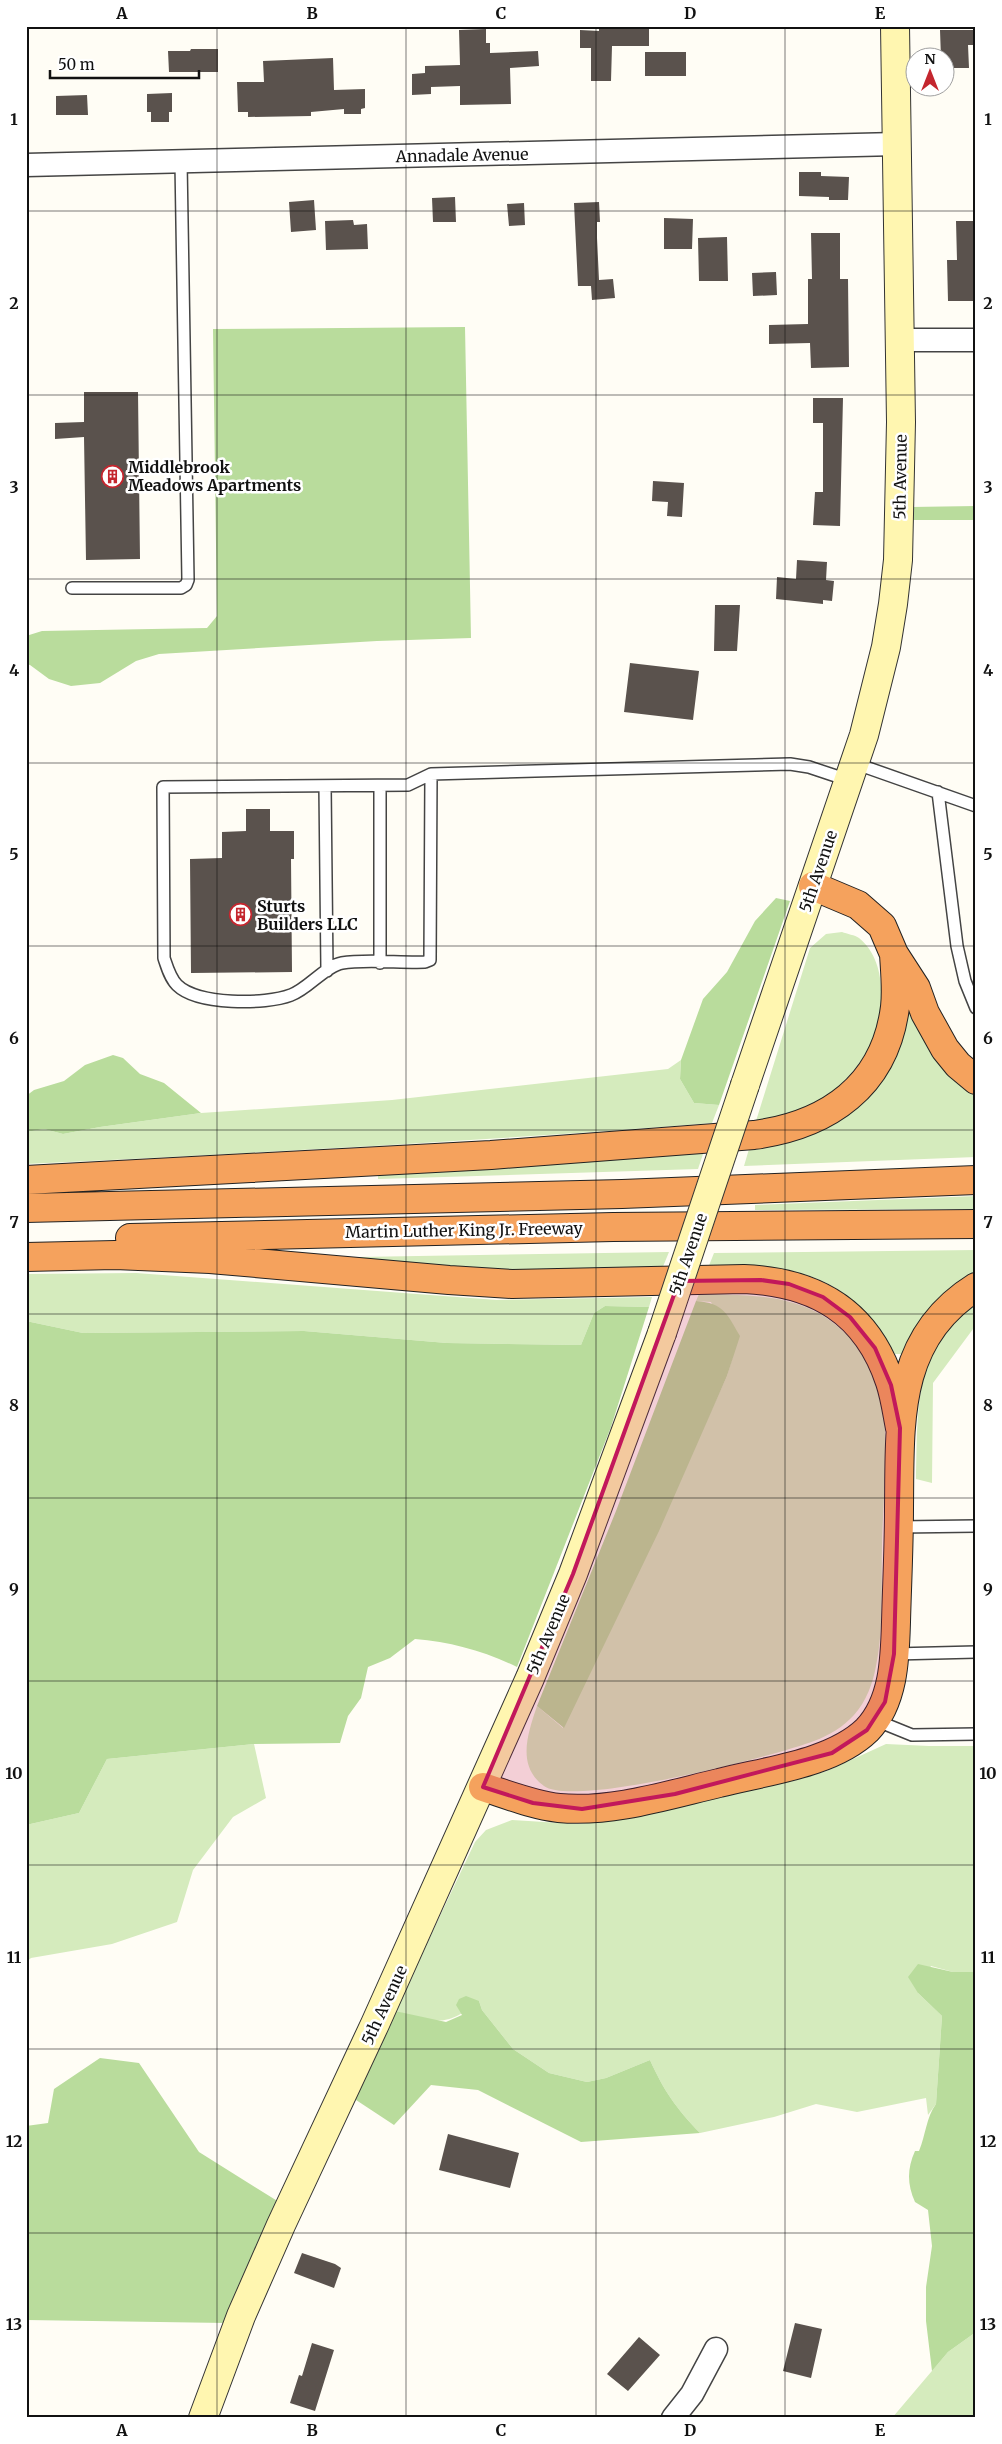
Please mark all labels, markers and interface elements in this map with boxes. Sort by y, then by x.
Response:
text: A [115,3,128,23]
text: B [306,3,318,23]
text: C [496,3,506,23]
text: D [684,3,696,23]
text: E [875,3,886,23]
scale bar [50,48,199,80]
north arrow [904,48,954,98]
text: N [924,50,936,68]
text: 50 m [58,55,95,74]
text: 1 [10,109,18,129]
text: 1 [984,109,992,129]
street label: Annadale Avenue [394,144,529,166]
text: 2 [9,293,19,313]
text: 2 [983,293,993,313]
street label: 5th Avenue [889,434,911,520]
place label: Middlebrook Meadows Apartments [128,457,301,495]
building icon: Middlebrook Meadows Apartments [100,464,124,488]
text: 3 [9,477,19,497]
text: 3 [983,477,993,497]
text: 4 [9,660,19,680]
text: 4 [983,660,993,680]
street label: 5th Avenue [795,827,841,915]
text: 5 [9,844,19,864]
text: 5 [983,844,993,864]
place label: Sturts Builders LLC [257,896,358,934]
building icon: Sturts Builders LLC [229,903,253,927]
text: 6 [9,1028,19,1048]
text: 6 [983,1028,993,1048]
street label: 5th Avenue [665,1210,711,1298]
text: 7 [9,1212,19,1232]
text: 7 [983,1212,993,1232]
street label: Martin Luther King Jr. Freeway [345,1218,584,1242]
text: 8 [9,1395,19,1415]
text: 8 [983,1395,993,1415]
text: 9 [9,1579,19,1599]
text: 9 [983,1579,993,1599]
street label: 5th Avenue [522,1591,574,1677]
text: 10 [5,1763,23,1783]
text: 10 [979,1763,997,1783]
text: 11 [7,1947,22,1967]
text: 11 [981,1947,996,1967]
street label: 5th Avenue [357,1962,411,2048]
text: 12 [6,2131,22,2151]
text: 12 [980,2131,996,2151]
text: 13 [6,2314,22,2334]
text: 13 [980,2314,996,2334]
text: A [115,2420,128,2440]
text: B [306,2420,318,2440]
text: C [496,2420,506,2440]
text: D [684,2420,696,2440]
text: E [875,2420,886,2440]

